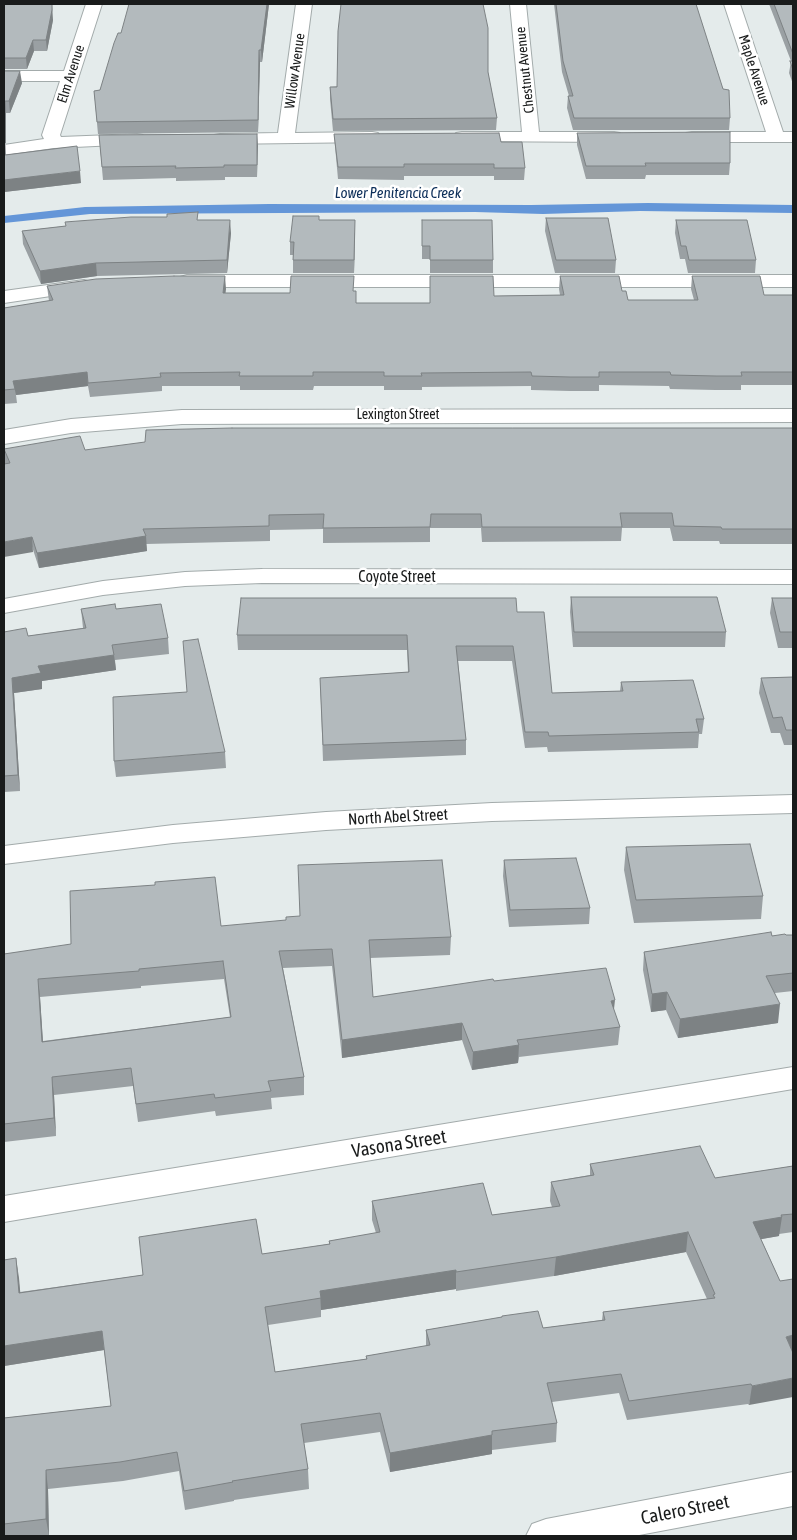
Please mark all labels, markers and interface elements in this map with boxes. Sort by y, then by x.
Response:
street label: Chestnut Avenue [512,26,538,114]
street label: Willow Avenue [281,32,309,110]
street label: Maple Avenue [735,33,773,107]
street label: Elm Avenue [54,43,88,105]
water label: Lower Penitencia Creek [335,184,461,202]
street label: Lexington Street [356,407,440,423]
street label: Coyote Street [358,567,436,587]
street label: North Abel Street [347,805,449,829]
street label: Vasona Street [350,1125,448,1163]
street label: Calero Street [639,1490,731,1530]

